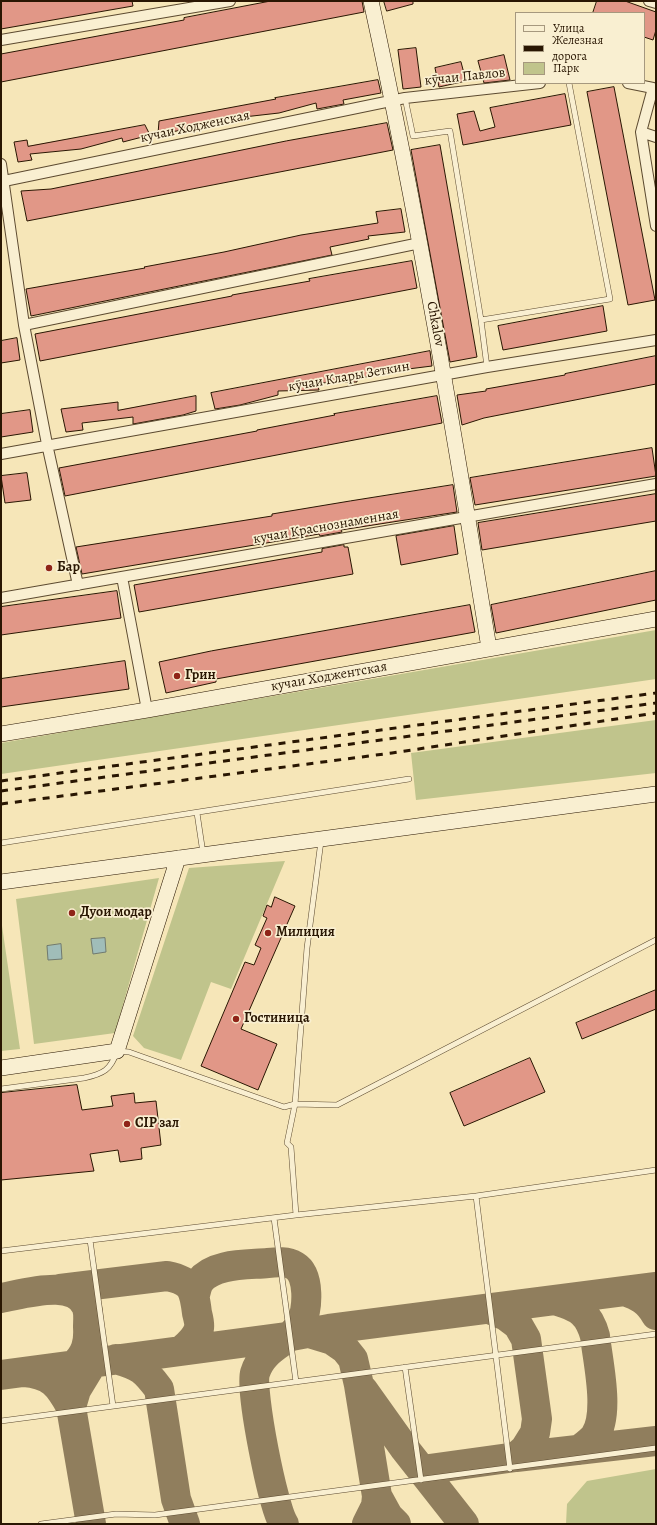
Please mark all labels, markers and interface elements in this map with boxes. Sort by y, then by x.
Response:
legend [515,12,645,84]
text: Улица [553,20,584,36]
text: Железная дорога [552,32,603,64]
text: Парк [553,60,579,76]
street label: кӯчаи Павлов [424,64,506,90]
street label: кучаи Ходженская [139,107,251,147]
street label: Chkalov [422,300,448,348]
street label: кӯчаи Клары Зеткин [287,358,411,396]
street label: кучаи Краснознаменная [252,506,400,548]
place label: Бар [57,560,80,576]
marker: Бар [44,563,54,573]
street label: кучаи Ходжентская [270,659,388,695]
place label: Грин [185,668,216,684]
marker: Грин [172,671,182,681]
place label: Дуои модар [80,905,152,921]
marker: Дуои модар [67,908,77,918]
place label: Милиция [276,925,335,941]
marker: Милиция [263,928,273,938]
place label: Гостиница [244,1011,310,1027]
marker: Гостиница [231,1014,241,1024]
place label: CIP зал [135,1116,179,1132]
marker: CIP зал [122,1119,132,1129]

